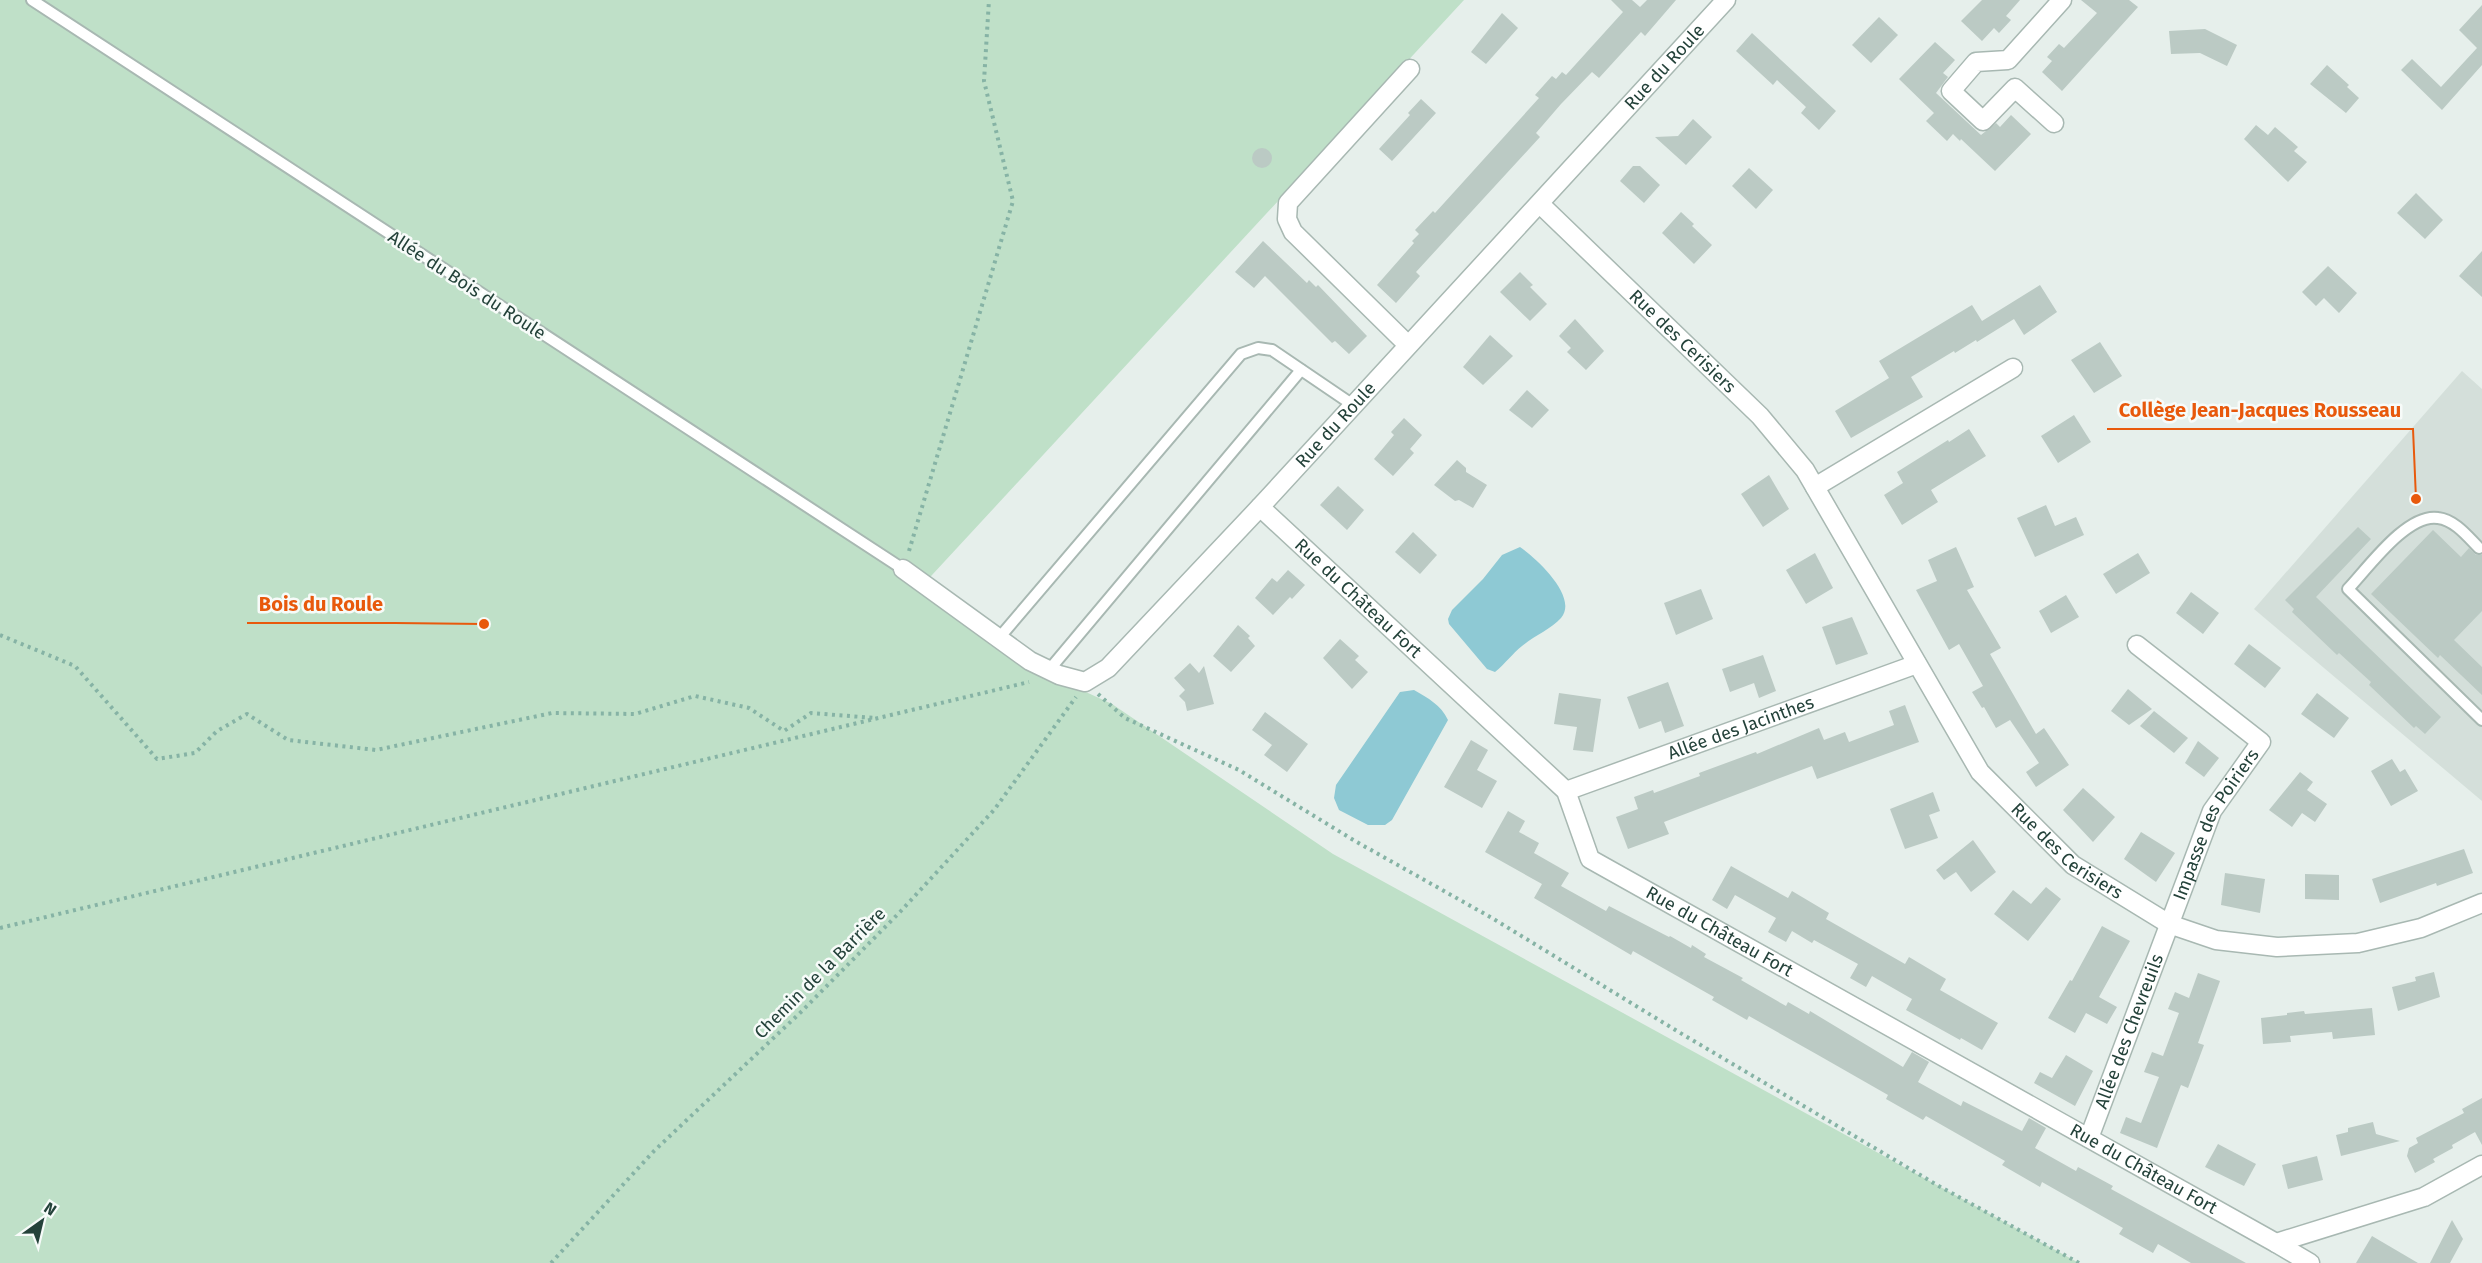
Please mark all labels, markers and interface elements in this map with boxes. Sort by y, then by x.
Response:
street label: Rue du Roule [1620,20,1709,114]
street label: Allée du Bois du Roule [384,226,550,344]
street label: Rue des Cerisiers [1625,285,1741,398]
street label: Rue du Roule [1291,377,1380,472]
callout: Collège Jean-Jacques Rousseau [2107,391,2413,429]
text: Collège Jean-Jacques Rousseau [2119,398,2401,422]
street label: Rue du Château Fort [1290,534,1427,663]
callout: Bois du Roule [247,585,395,623]
text: Bois du Roule [259,592,383,616]
street label: Allée des Jacinthes [1665,691,1817,764]
street label: Impasse des Poiriers [2168,744,2264,903]
street label: Rue des Cerisiers [2006,798,2127,904]
street label: Rue du Château Fort [1642,881,1797,982]
street label: Chemin de la Barrière [750,903,890,1043]
street label: Allée des Chevreuils [2090,951,2168,1112]
street label: Rue du Château Fort [2066,1119,2222,1219]
north arrow [12,1191,72,1251]
text: N [40,1198,60,1220]

